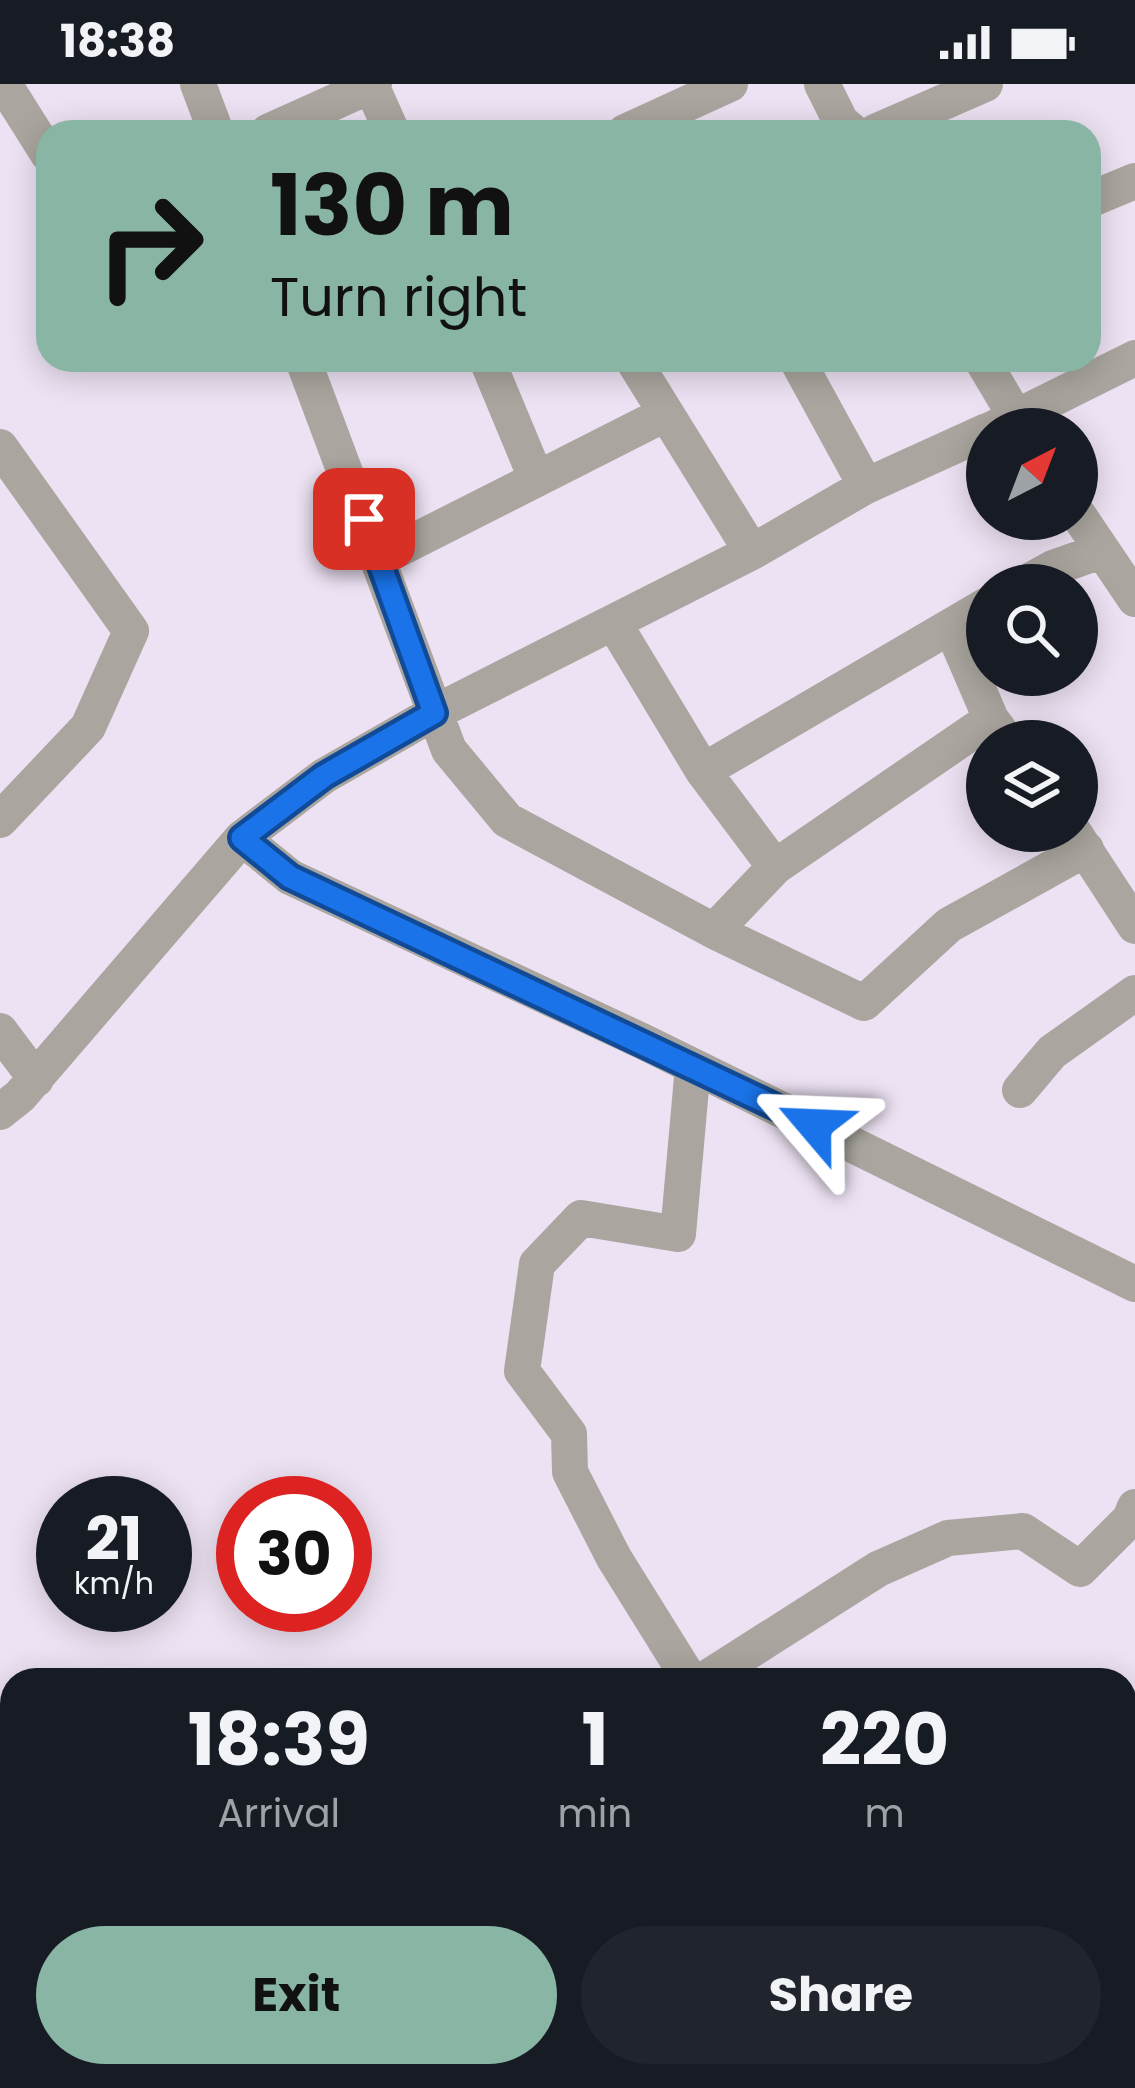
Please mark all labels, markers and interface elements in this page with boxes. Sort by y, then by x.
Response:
text: 18:38 [60,10,175,73]
text: 130 m [270,147,514,264]
icon: right [72,168,228,324]
text: Turn right [270,259,527,335]
north arrow [966,408,1098,540]
map controls [966,408,1098,852]
pin [313,468,415,570]
icon: arrive [331,486,397,552]
button: search [966,564,1098,696]
button: layers [966,720,1098,852]
position arrow [751,1062,877,1188]
speed limit sign: 30 [216,1476,372,1632]
text: 21 [86,1497,142,1581]
text: km/h [74,1562,154,1605]
text: 18:39 [188,1689,370,1790]
text: 1 [581,1689,608,1790]
text: 220 [820,1689,949,1790]
text: Arrival [217,1786,340,1841]
text: min [558,1786,632,1841]
text: m [865,1786,905,1841]
button: Exit [36,1926,557,2064]
button: Share [581,1926,1101,2064]

